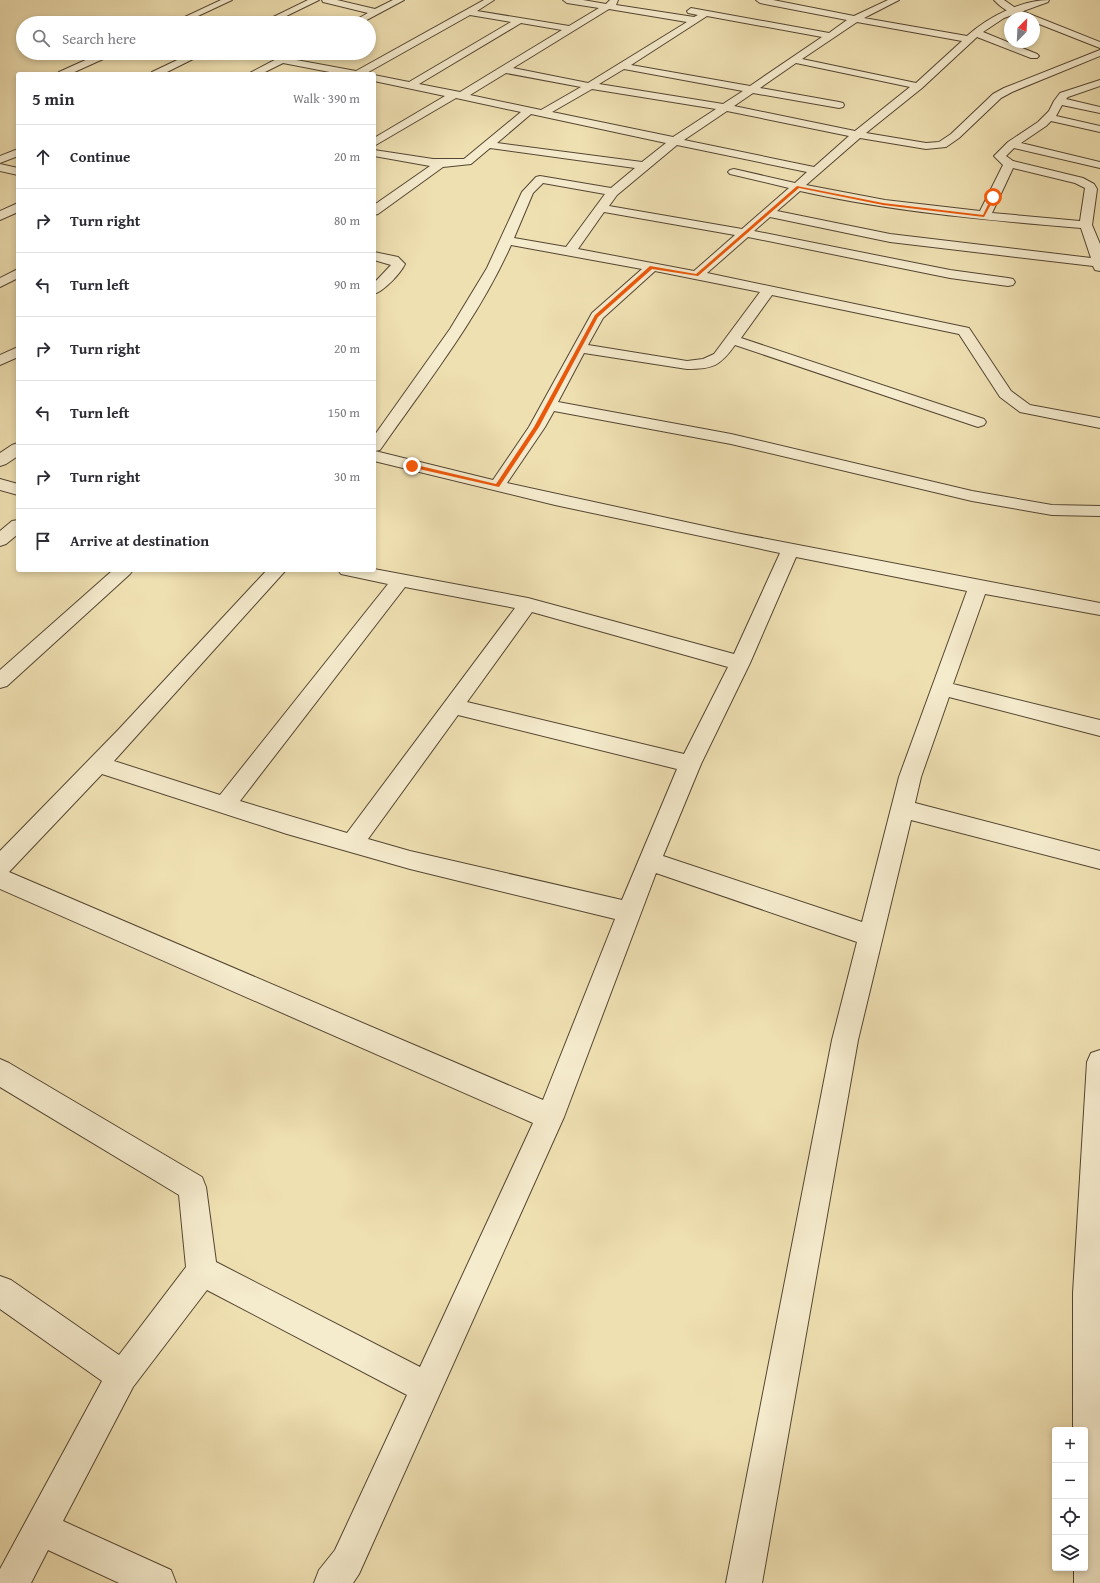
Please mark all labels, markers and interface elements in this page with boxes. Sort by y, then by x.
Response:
north arrow [1004,12,1040,48]
search box [16,16,376,60]
icon: search [30,27,52,49]
text: Search here [62,28,136,49]
text: 5 min [32,86,74,111]
text: Walk · 390 m [293,89,360,108]
icon: ahead [32,146,54,168]
text: Continue [70,146,131,167]
text: 20 m [334,147,360,166]
route start [984,188,1002,206]
icon: right [32,210,54,232]
text: Turn right [70,210,141,231]
text: 80 m [334,211,360,230]
icon: left [32,274,54,296]
text: Turn left [70,274,129,295]
text: 90 m [334,275,360,294]
icon: right [32,338,54,360]
text: Turn right [70,338,141,359]
text: 20 m [334,339,360,358]
icon: left [32,402,54,424]
text: Turn left [70,402,129,423]
text: 150 m [328,403,360,422]
route end [403,457,421,475]
icon: right [32,466,54,488]
text: Turn right [70,466,141,487]
text: 30 m [334,467,360,486]
icon: arrive [32,530,54,552]
text: Arrive at destination [70,530,209,551]
map controls [1052,1427,1088,1571]
button: + [1052,1427,1088,1463]
button: − [1052,1463,1088,1499]
button: locate [1052,1499,1088,1535]
button: layers [1052,1535,1088,1571]

